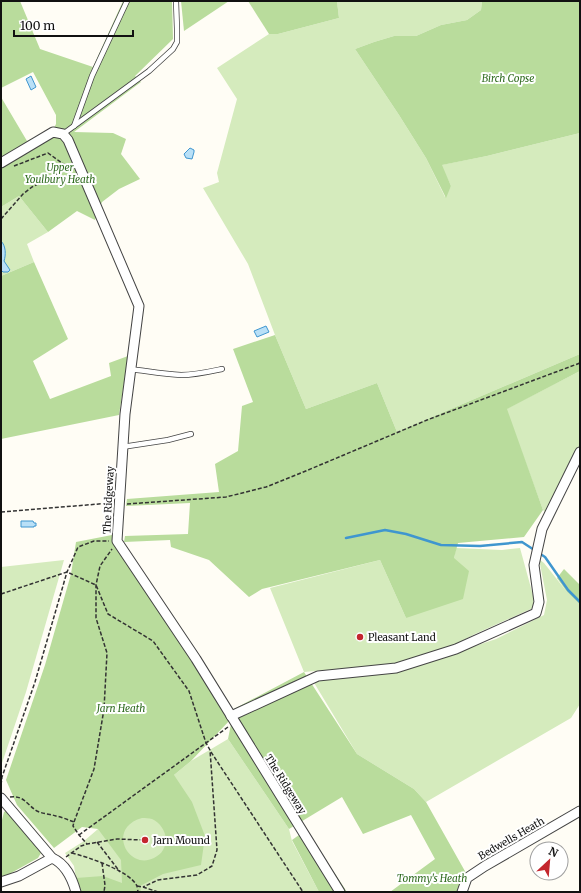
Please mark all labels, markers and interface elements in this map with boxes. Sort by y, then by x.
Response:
scale bar [14,12,133,38]
text: 100 m [20,18,55,33]
park label: Birch Copse [482,72,534,85]
park label: Upper Youlbury Heath [25,161,95,186]
street label: The Ridgeway [100,466,117,534]
place label: Pleasant Land [368,631,436,644]
marker: Pleasant Land [355,632,365,642]
park label: Jarn Heath [96,702,145,715]
street label: The Ridgeway [262,752,309,817]
street label: Bedwells Heath [476,814,547,863]
place label: Jarn Mound [152,834,210,847]
marker: Jarn Mound [140,835,150,845]
north arrow [529,841,569,881]
text: N [546,844,561,860]
park label: Tommy's Heath [397,872,467,885]

